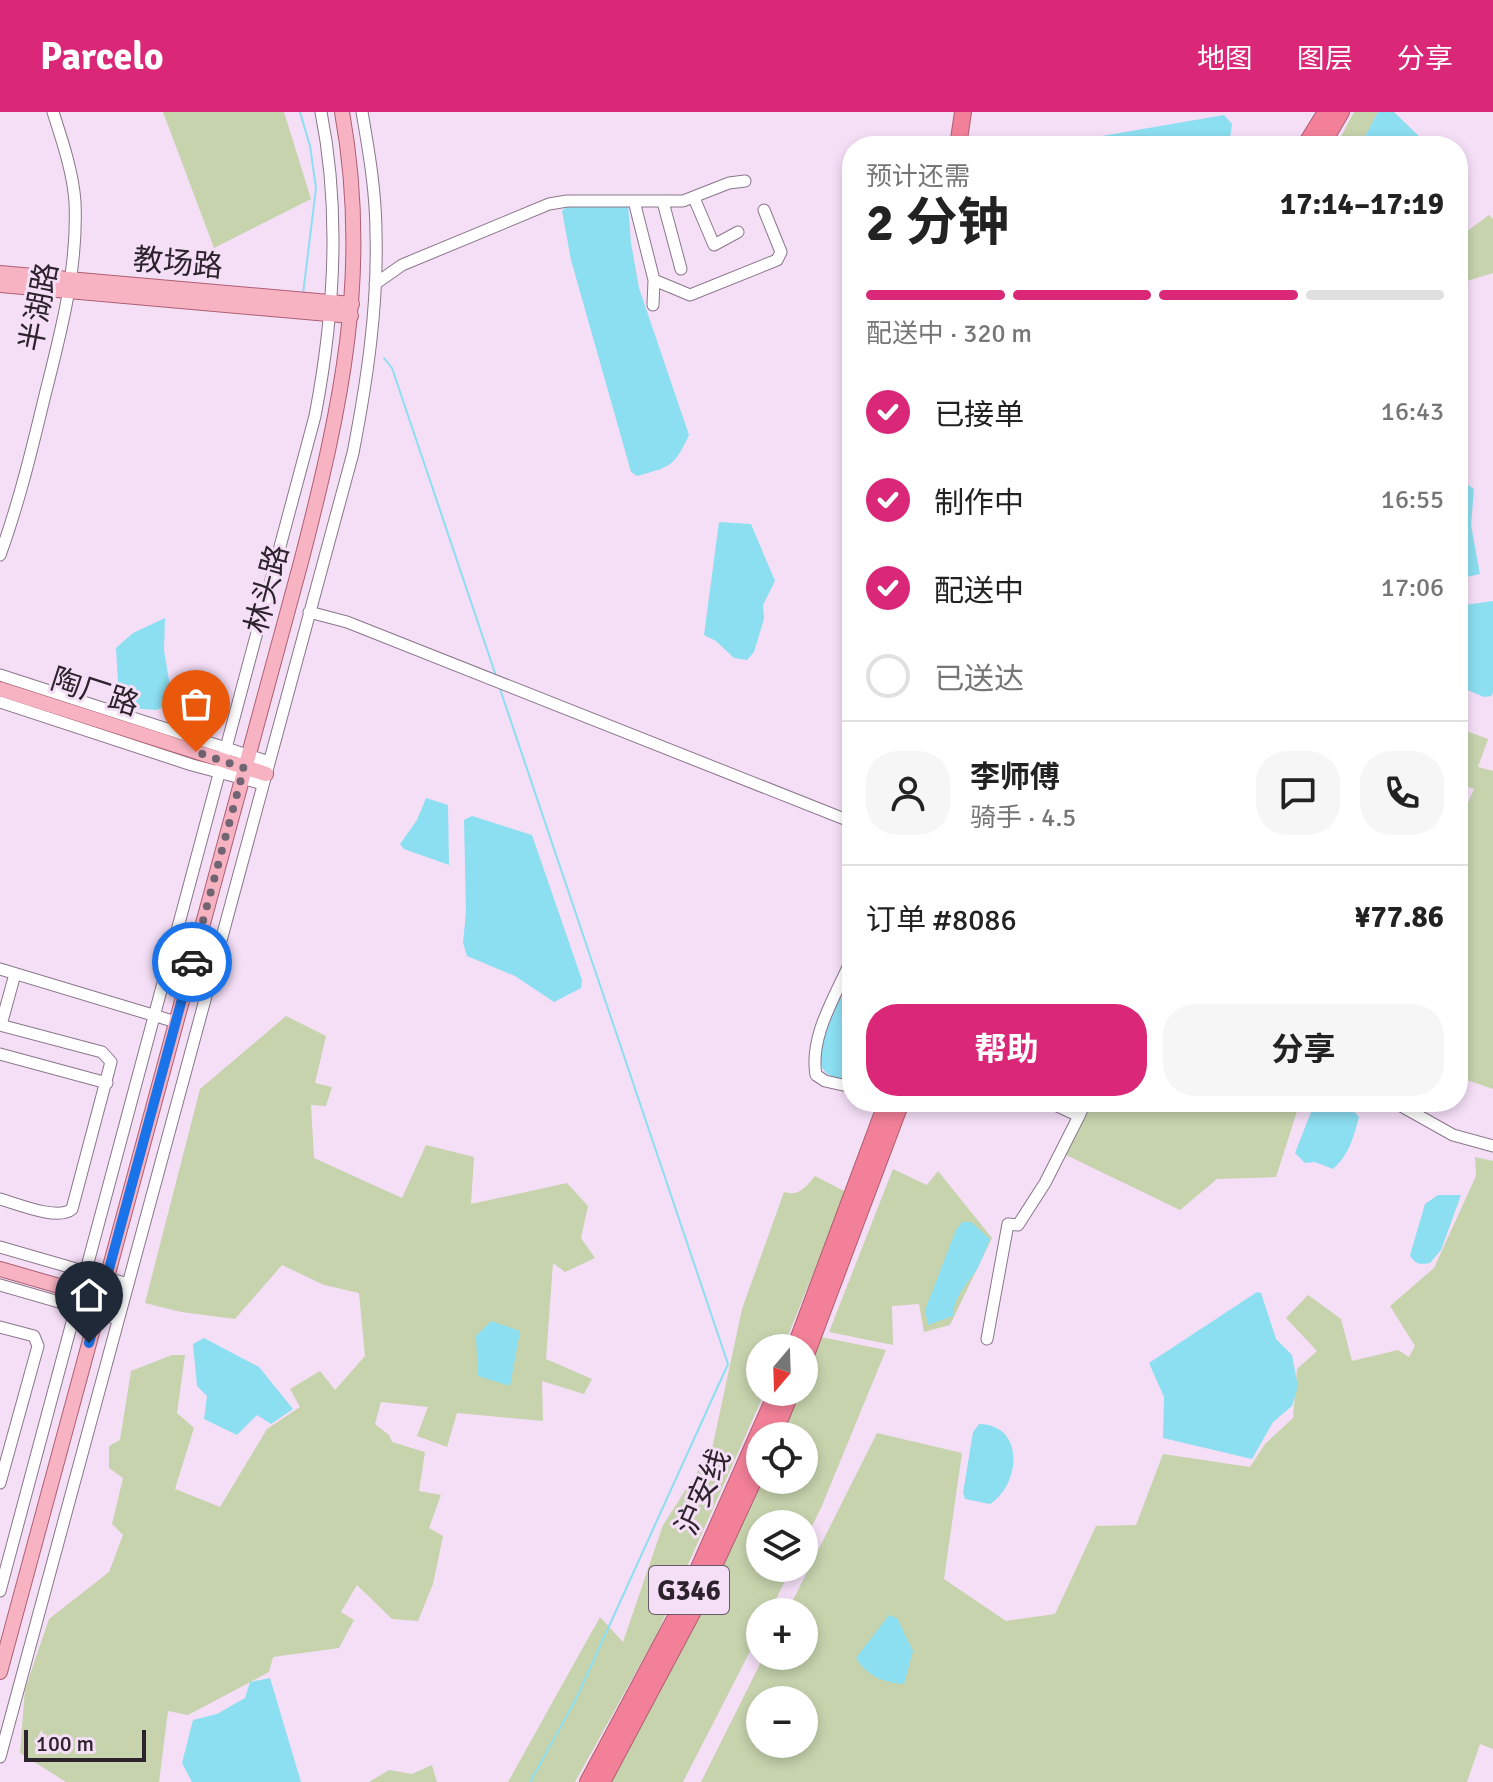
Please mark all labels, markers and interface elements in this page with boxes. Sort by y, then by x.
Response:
text: Parcelo [40,33,164,80]
text: 地图 [1197,42,1253,76]
text: 图层 [1297,42,1353,76]
text: 分享 [1397,42,1453,76]
text: 预计还需 [866,161,970,193]
text: 17:14–17:19 [1280,186,1444,223]
text: 2 分钟 [866,191,1010,255]
street label: 教场路 [132,241,224,286]
street label: 半湖路 [13,259,66,355]
text: 配送中 · 320 m [866,318,1032,350]
icon: check [866,390,910,434]
text: 16:43 [1381,396,1444,428]
text: 已接单 [934,397,1024,434]
icon: check [866,478,910,522]
text: 16:55 [1381,484,1444,516]
text: 制作中 [934,485,1024,522]
street label: 林头路 [238,541,297,637]
icon: check [866,566,910,610]
text: 17:06 [1381,572,1444,604]
text: 配送中 [934,573,1024,610]
street label: 陶厂路 [46,661,143,724]
text: 已送达 [934,661,1024,698]
pin [162,670,230,752]
icon: bag [174,682,218,726]
button: person [866,751,950,835]
button: chat [1256,751,1340,835]
button: phone [1360,751,1444,835]
text: 李师傅 [970,759,1060,796]
text: 骑手 · 4.5 [970,802,1076,834]
text: ¥77.86 [1354,899,1444,936]
text: 订单 #8086 [866,902,1017,939]
courier [152,922,232,1002]
icon: car [170,940,214,984]
button: 帮助 [866,1004,1147,1096]
button: 分享 [1163,1004,1444,1096]
pin [55,1261,123,1343]
icon: home [67,1273,111,1317]
north arrow [746,1334,818,1406]
map controls [746,1334,818,1758]
button: locate [746,1422,818,1494]
street label: 沪安线 [668,1444,739,1541]
button: layers [746,1510,818,1582]
road number: G346 [649,1566,729,1614]
button: + [746,1598,818,1670]
button: − [746,1686,818,1758]
scale bar [24,1726,146,1762]
text: 100 m [36,1730,94,1757]

